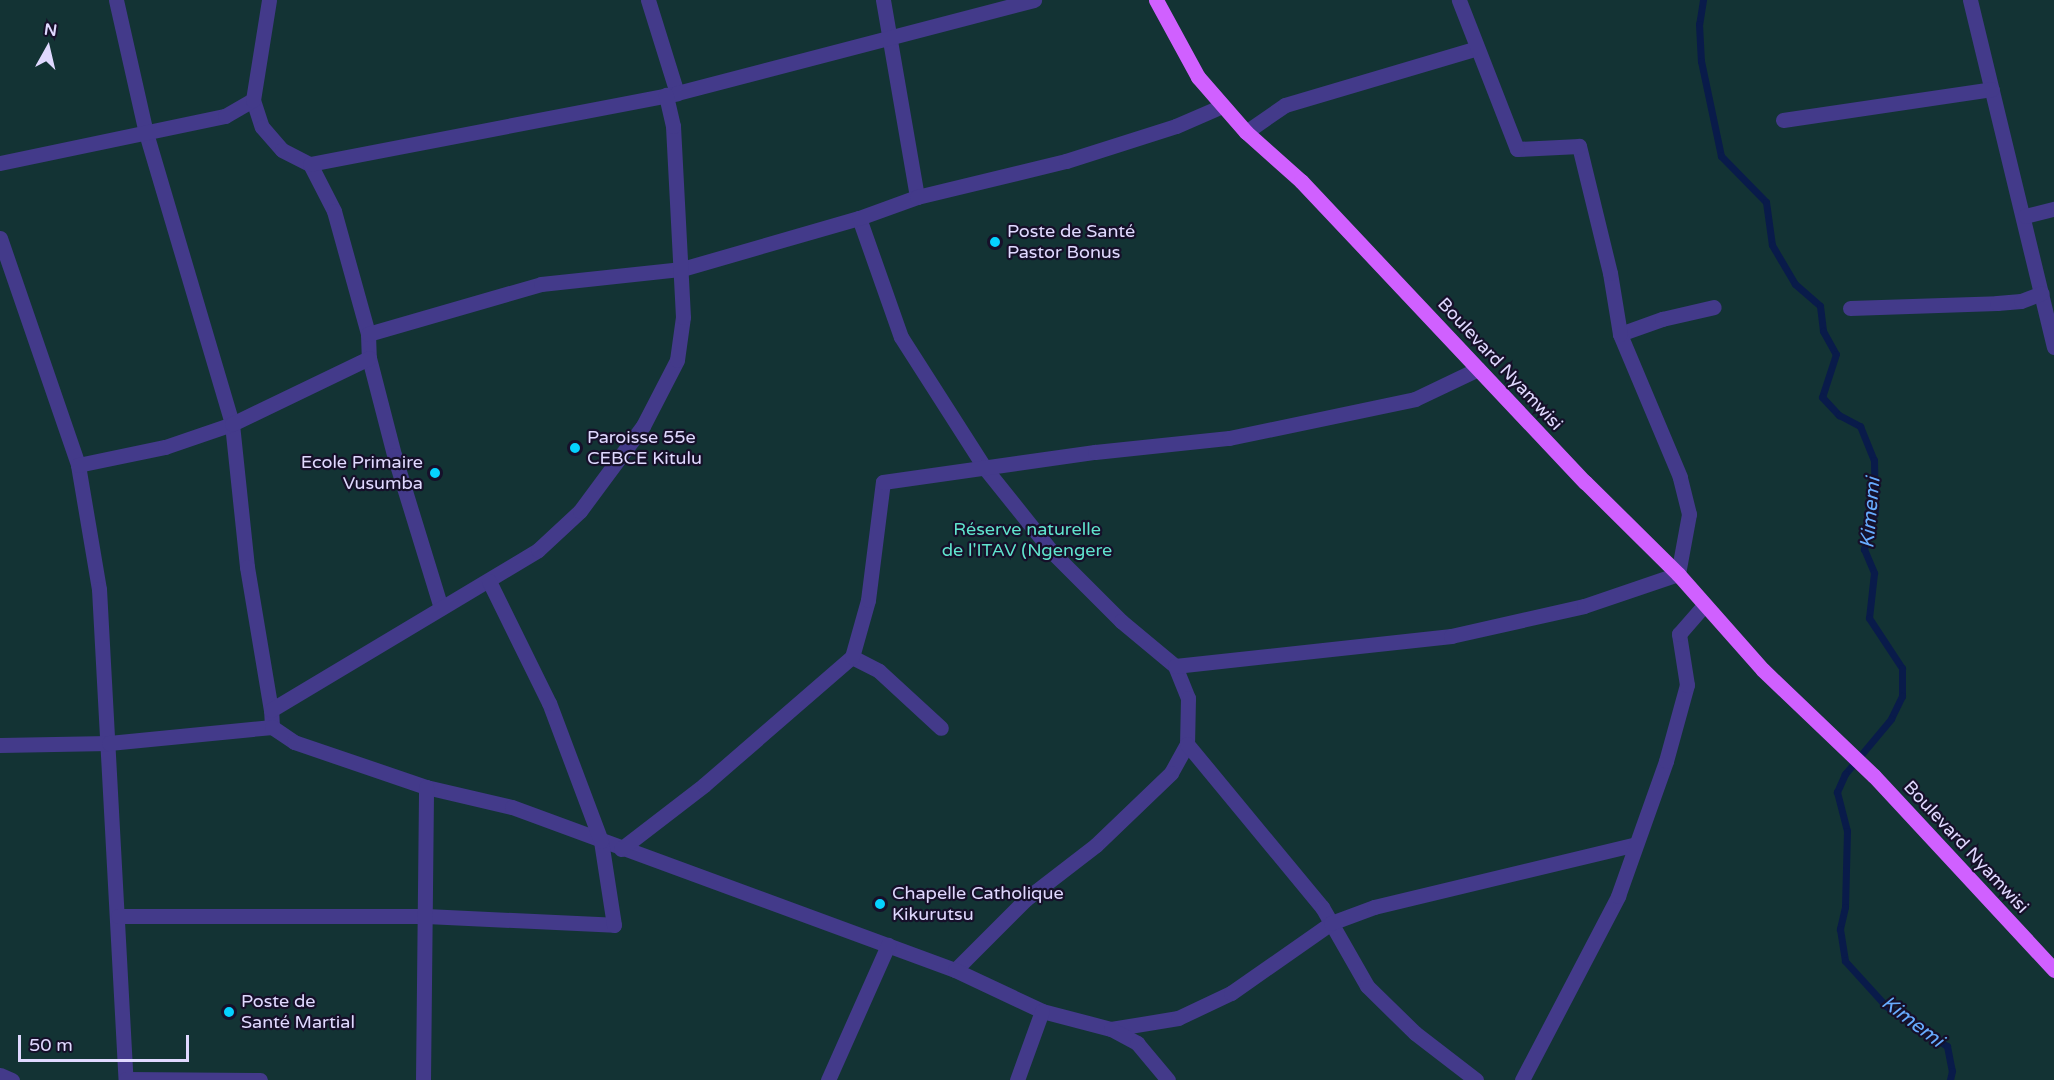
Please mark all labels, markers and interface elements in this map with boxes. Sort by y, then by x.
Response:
north arrow [18,18,78,78]
text: N [43,19,58,41]
place label: Poste de Santé Pastor Bonus [1007,221,1135,264]
marker: Poste de Santé Pastor Bonus [988,235,1002,249]
street label: Boulevard Nyamwisi [1433,293,1567,435]
place label: Paroisse 55e CEBCE Kitulu [587,427,702,470]
marker: Paroisse 55e CEBCE Kitulu [568,441,582,455]
place label: Ecole Primaire Vusumba [301,452,423,494]
marker: Ecole Primaire Vusumba [428,466,442,480]
water label: Kimemi [1856,476,1886,550]
park label: Réserve naturelle de l'ITAV (Ngengere [942,519,1112,562]
street label: Boulevard Nyamwisi [1899,776,2033,918]
place label: Chapelle Catholique Kikurutsu [892,883,1064,926]
marker: Chapelle Catholique Kikurutsu [873,897,887,911]
place label: Poste de Santé Martial [241,991,355,1034]
water label: Kimemi [1876,991,1948,1053]
marker: Poste de Santé Martial [222,1005,236,1019]
scale bar [21,1023,192,1061]
text: 50 m [29,1034,73,1056]

